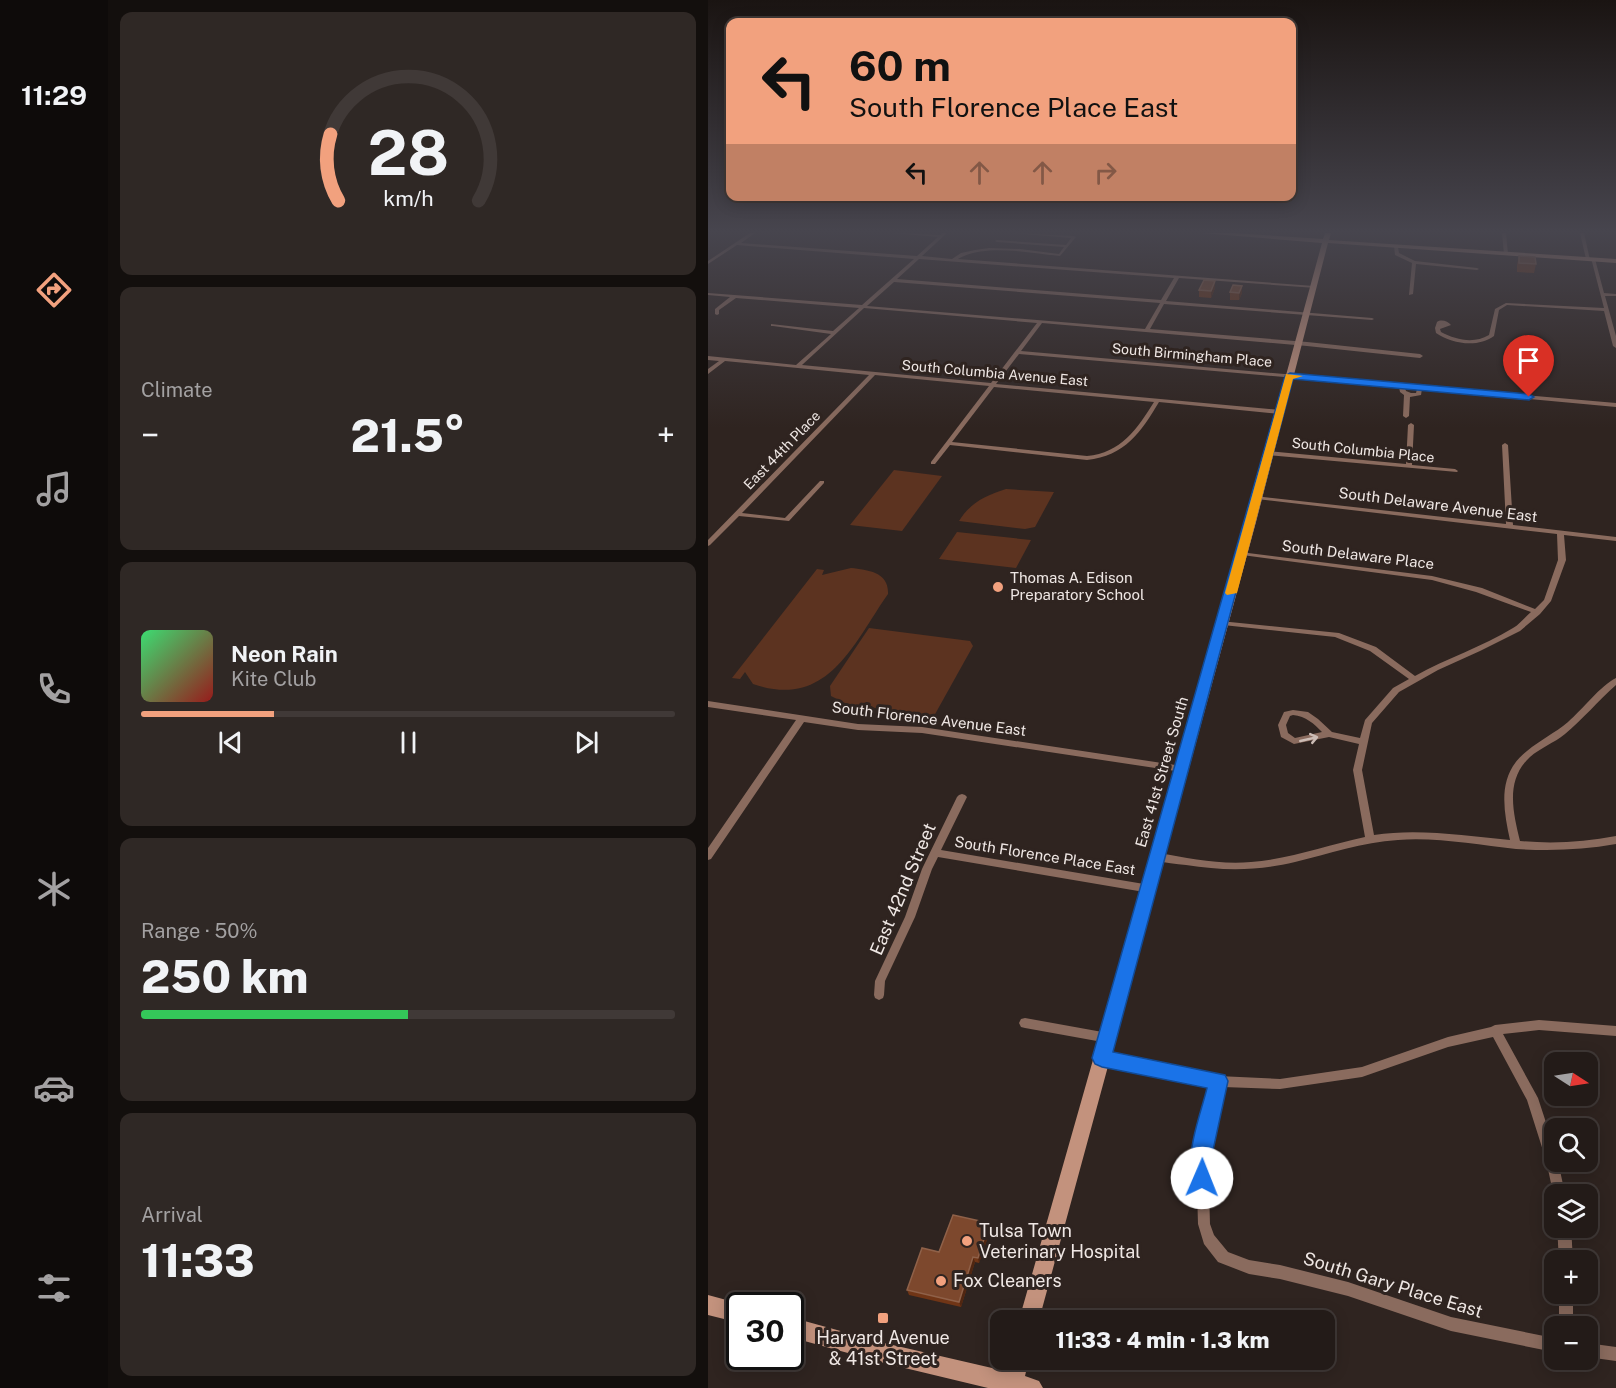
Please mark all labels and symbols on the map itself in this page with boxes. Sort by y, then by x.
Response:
pin [1503,335,1554,397]
street label: South Birmingham Place [1111,340,1273,370]
street label: South Columbia Avenue East [901,357,1089,389]
street label: East 44th Place [741,407,824,493]
street label: South Columbia Place [1291,435,1435,465]
street label: South Delaware Avenue East [1338,484,1539,525]
street label: South Delaware Place [1281,537,1435,572]
place label: Thomas A. Edison Preparatory School [1010,569,1145,603]
marker: Thomas A. Edison Preparatory School [991,580,1005,594]
street label: East 41st Street South [1132,695,1191,849]
street label: South Florence Avenue East [831,698,1027,739]
one-way arrow [1299,732,1318,744]
street label: East 42nd Street [865,820,940,958]
street label: South Florence Place East [953,833,1137,878]
north arrow [1544,1052,1598,1106]
position arrow [1170,1146,1234,1210]
place label: Tulsa Town Veterinary Hospital [979,1220,1141,1262]
marker: Tulsa Town Veterinary Hospital [960,1234,974,1248]
street label: South Gary Place East [1301,1247,1485,1322]
place label: Fox Cleaners [953,1270,1062,1291]
marker: Fox Cleaners [934,1274,948,1288]
speed limit sign: 30 [726,1292,804,1370]
marker: Harvard Avenue & 41st Street [876,1311,890,1325]
place label: Harvard Avenue & 41st Street [816,1327,950,1369]

